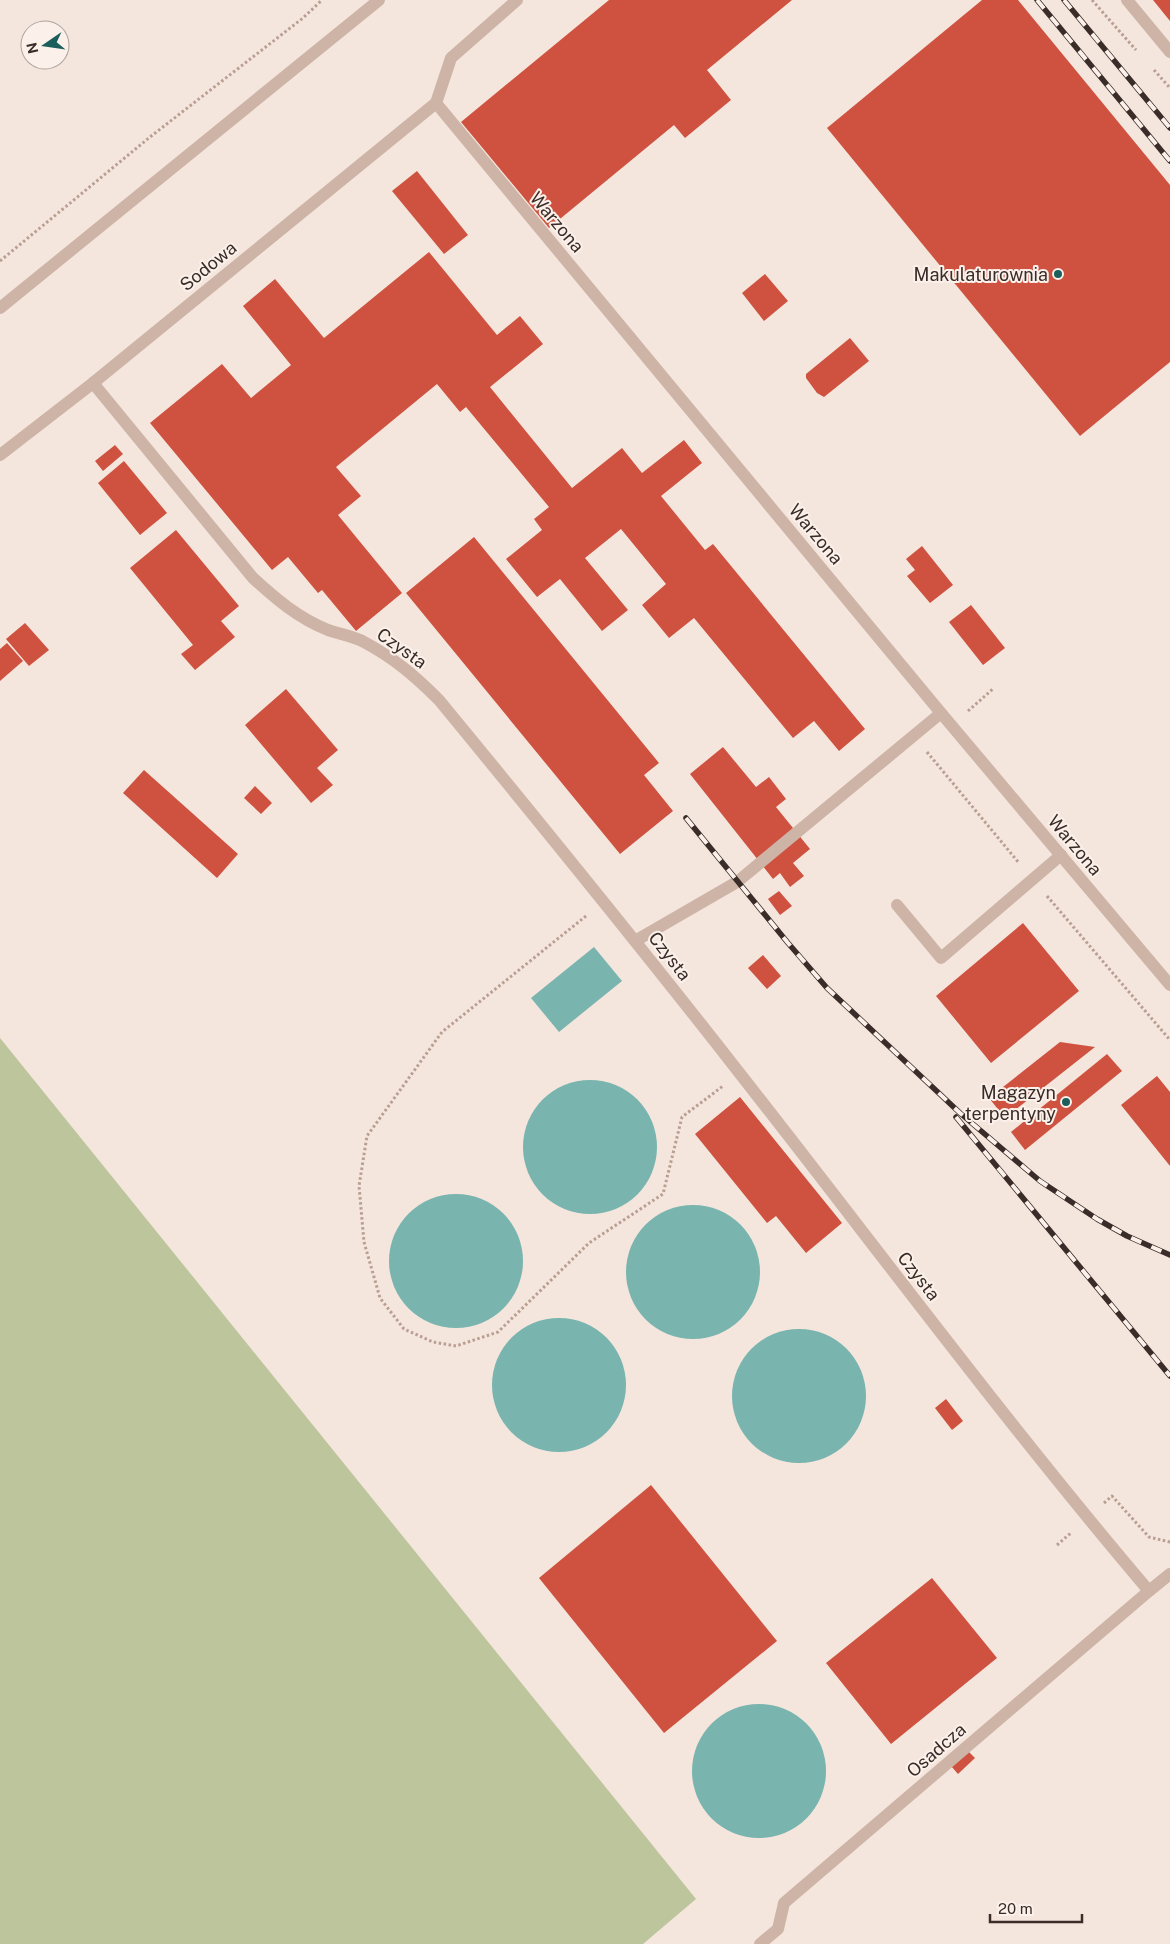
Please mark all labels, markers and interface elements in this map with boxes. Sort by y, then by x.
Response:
north arrow [20,20,70,70]
text: N [23,41,41,55]
street label: Warzona [526,187,588,257]
street label: Sodowa [175,237,241,295]
place label: Makulaturownia [914,264,1048,285]
marker: Makulaturownia [1052,268,1064,280]
street label: Warzona [785,499,847,569]
street label: Czysta [373,623,431,673]
street label: Warzona [1044,810,1106,880]
street label: Czysta [644,927,696,985]
place label: Magazyn terpentyny [965,1082,1056,1124]
marker: Magazyn terpentyny [1060,1096,1072,1108]
street label: Czysta [893,1247,945,1305]
street label: Osadcza [902,1719,970,1781]
scale bar [990,1892,1082,1924]
text: 20 m [998,1900,1033,1917]

